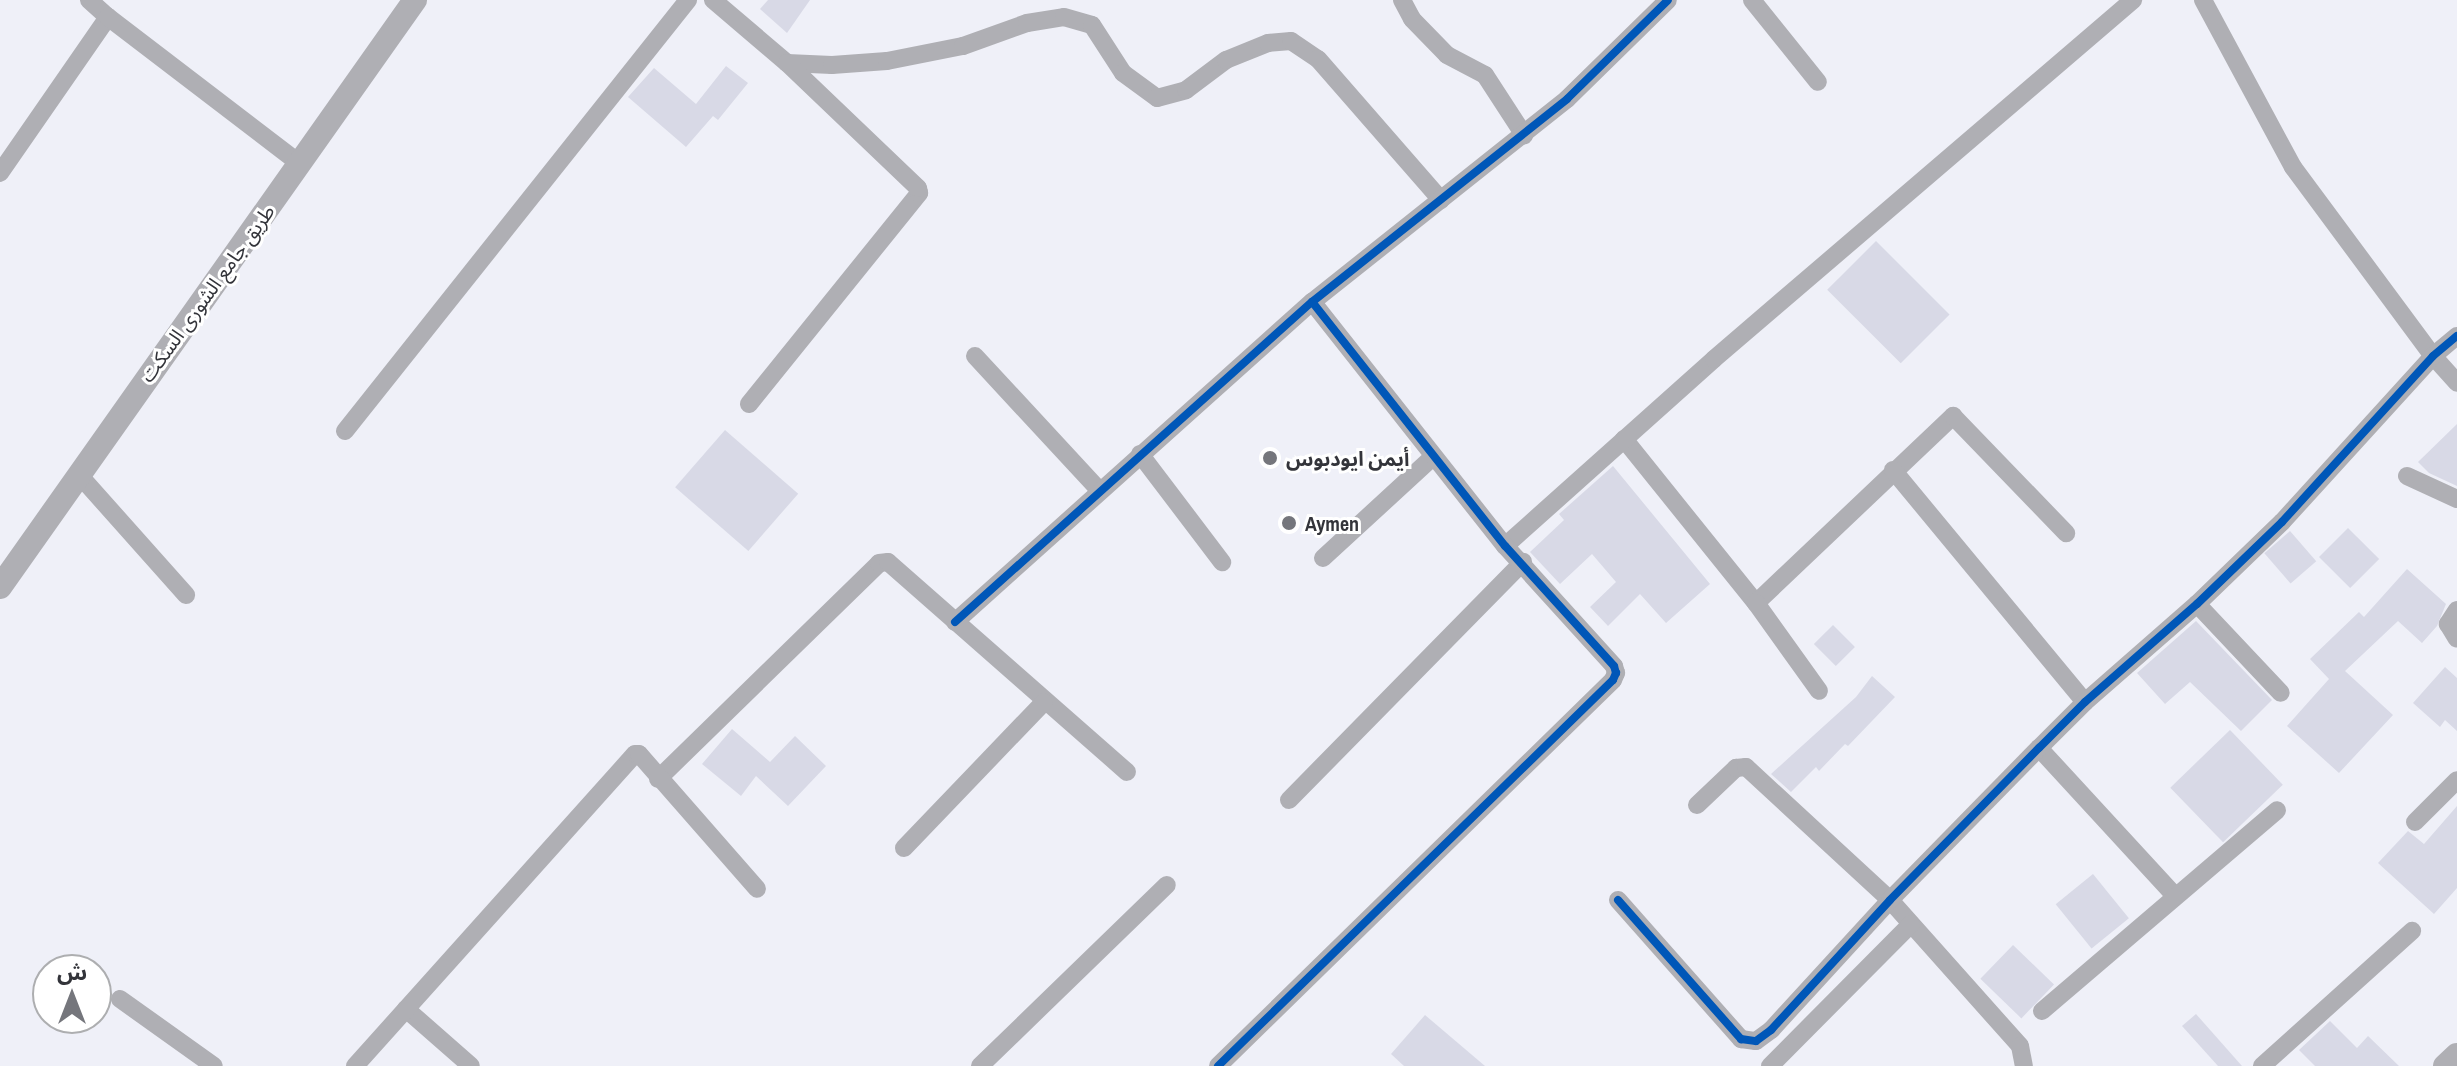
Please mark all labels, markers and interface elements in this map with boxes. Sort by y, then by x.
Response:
street label: طريق جامع الشورى السكت [135,200,279,386]
place label: أيمن ايودبوس [1286,446,1409,470]
marker: أيمن ايودبوس [1261,449,1279,467]
place label: Aymen [1305,511,1359,535]
marker: Aymen [1280,514,1298,532]
north arrow [32,954,112,1034]
text: ش [57,957,87,987]

